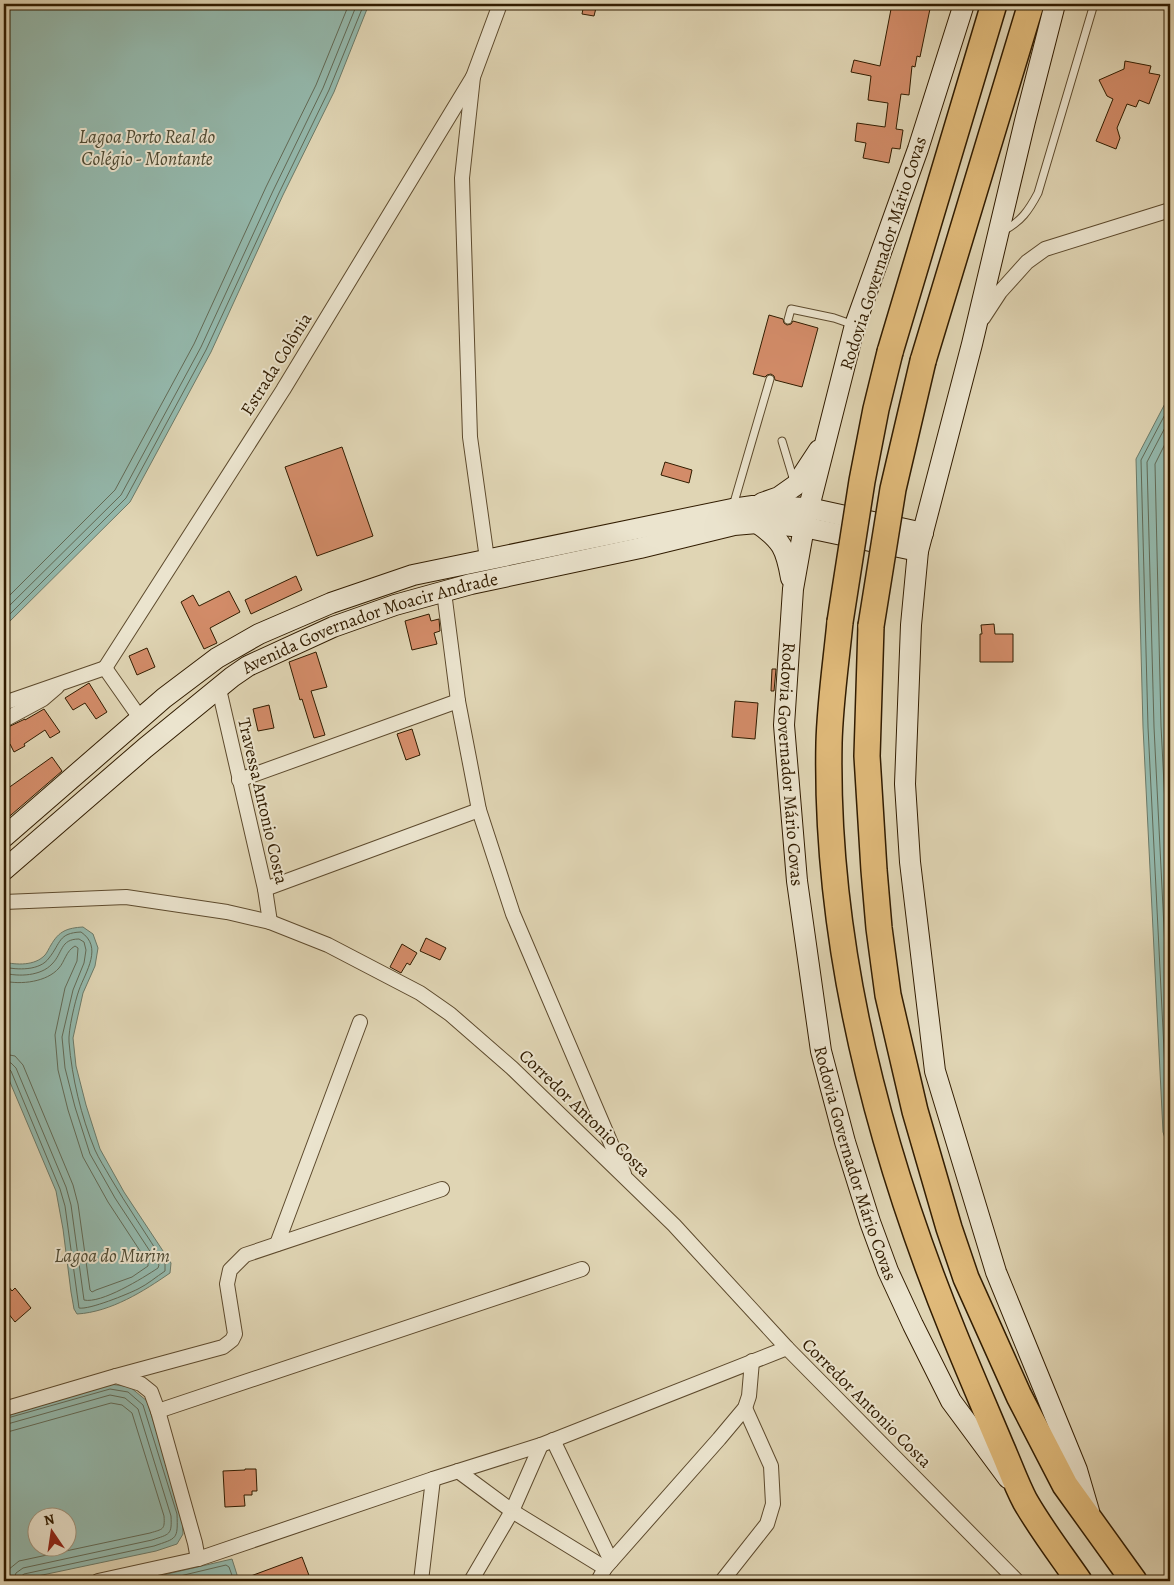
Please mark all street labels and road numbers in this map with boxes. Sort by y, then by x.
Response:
street label: Rodovia Governador Mário Covas [834,133,932,373]
street label: Estrada Colônia [235,307,318,420]
street label: Avenida Governador Moacir Andrade [236,567,500,680]
street label: Rodovia Governador Mário Covas [772,642,810,888]
street label: Travessa Antonio Costa [232,715,294,887]
street label: Rodovia Governador Mário Covas [808,1043,903,1284]
street label: Corredor Antonio Costa [514,1044,657,1183]
street label: Corredor Antonio Costa [797,1333,938,1474]

